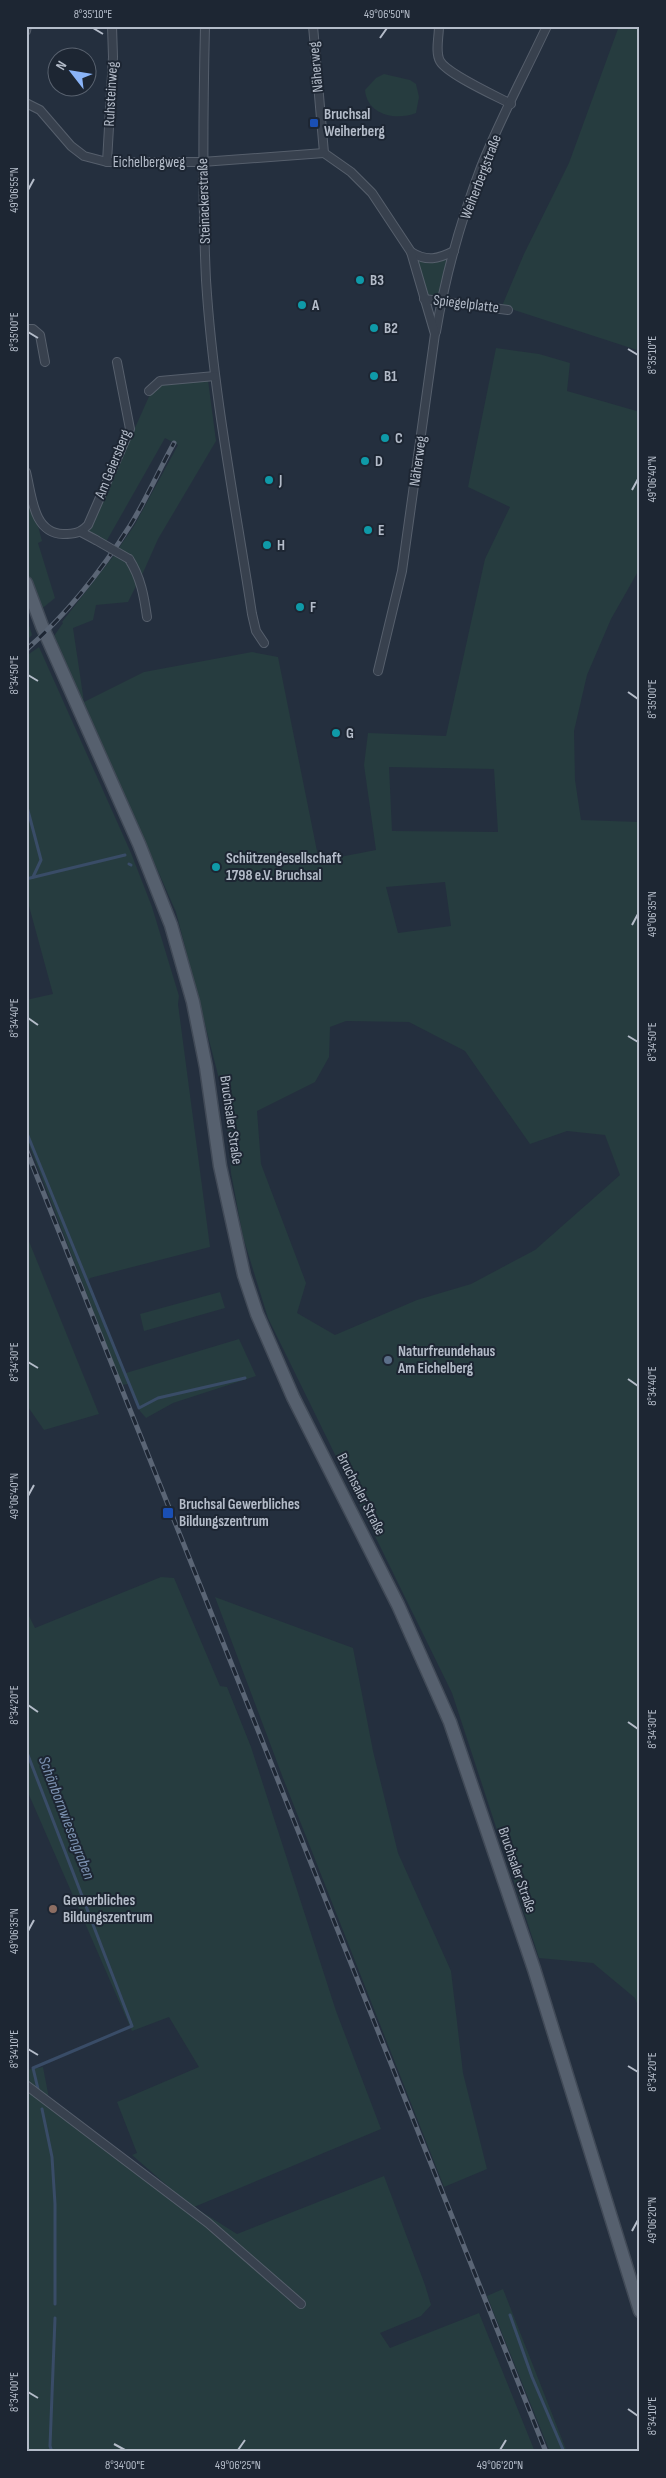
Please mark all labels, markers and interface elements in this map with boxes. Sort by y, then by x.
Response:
text: 8°35'10"E [74,7,112,22]
text: 49°06'50"N [364,7,410,22]
street label: Näherweg [304,41,328,93]
north arrow [48,48,98,98]
text: N [52,58,70,73]
street label: Ruhsteinweg [100,61,122,127]
place label: Bruchsal Weiherberg [324,105,386,141]
marker: Bruchsal Weiherberg [308,117,320,129]
street label: Weiherbergstraße [456,132,506,222]
street label: Eichelbergweg [113,153,185,172]
street label: Steinackerstraße [193,158,215,244]
text: 49°06'55"N [7,167,22,213]
place label: B3 [370,271,384,290]
marker: B3 [354,274,366,286]
street label: Spiegelplatte [432,291,500,317]
place label: A [311,296,320,315]
marker: A [296,299,308,311]
text: 8°35'00"E [7,312,22,352]
place label: B2 [384,319,398,338]
marker: B2 [368,322,380,334]
text: 8°35'10"E [645,336,660,374]
place label: B1 [384,367,397,386]
marker: B1 [368,370,380,382]
street label: Am Geiersberg [90,427,135,502]
place label: C [395,429,403,448]
marker: C [379,432,391,444]
street label: Näherweg [405,435,431,487]
place label: D [375,452,383,471]
marker: D [359,455,371,467]
text: 49°06'40"N [645,456,660,502]
place label: J [278,471,282,490]
marker: J [263,474,275,486]
place label: E [378,521,385,540]
marker: E [362,524,374,536]
place label: H [277,536,285,555]
marker: H [261,539,273,551]
place label: F [310,598,316,617]
marker: F [294,601,306,613]
text: 8°34'50"E [7,655,22,695]
text: 8°35'00"E [645,679,660,719]
place label: G [346,724,354,743]
marker: G [330,727,342,739]
place label: Schützengesellschaft 1798 e.V. Bruchsal [226,849,342,885]
marker: Schützengesellschaft 1798 e.V. Bruchsal [210,861,222,873]
text: 49°06'35"N [645,891,660,937]
text: 8°34'40"E [7,998,22,1038]
text: 8°34'50"E [645,1022,660,1062]
street label: Bruchsaler Straße [215,1074,247,1166]
text: 8°34'30"E [7,1342,22,1382]
place label: Naturfreundehaus Am Eichelberg [397,1342,496,1378]
marker: Naturfreundehaus Am Eichelberg [382,1354,394,1366]
text: 8°34'40"E [645,1366,660,1406]
street label: Bruchsaler Straße [332,1450,390,1538]
text: 49°06'40"N [7,1473,22,1519]
place label: Bruchsal Gewerbliches Bildungszentrum [179,1495,300,1531]
marker: Bruchsal Gewerbliches Bildungszentrum [161,1506,175,1520]
text: 8°34'20"E [7,1685,22,1725]
text: 8°34'30"E [645,1709,660,1749]
water label: Schönbornwiesengraben [34,1754,98,1883]
street label: Bruchsaler Straße [493,1825,541,1915]
place label: Gewerbliches Bildungszentrum [63,1891,153,1927]
marker: Gewerbliches Bildungszentrum [47,1903,59,1915]
text: 49°06'35"N [7,1908,22,1954]
text: 8°34'10"E [7,2030,22,2068]
text: 8°34'20"E [645,2052,660,2092]
text: 49°06'20"N [645,2197,660,2243]
text: 8°34'00"E [7,2372,22,2412]
text: 8°34'10"E [645,2397,660,2435]
text: 8°34'00"E [105,2458,145,2473]
text: 49°06'25"N [215,2458,261,2473]
text: 49°06'20"N [477,2458,523,2473]

